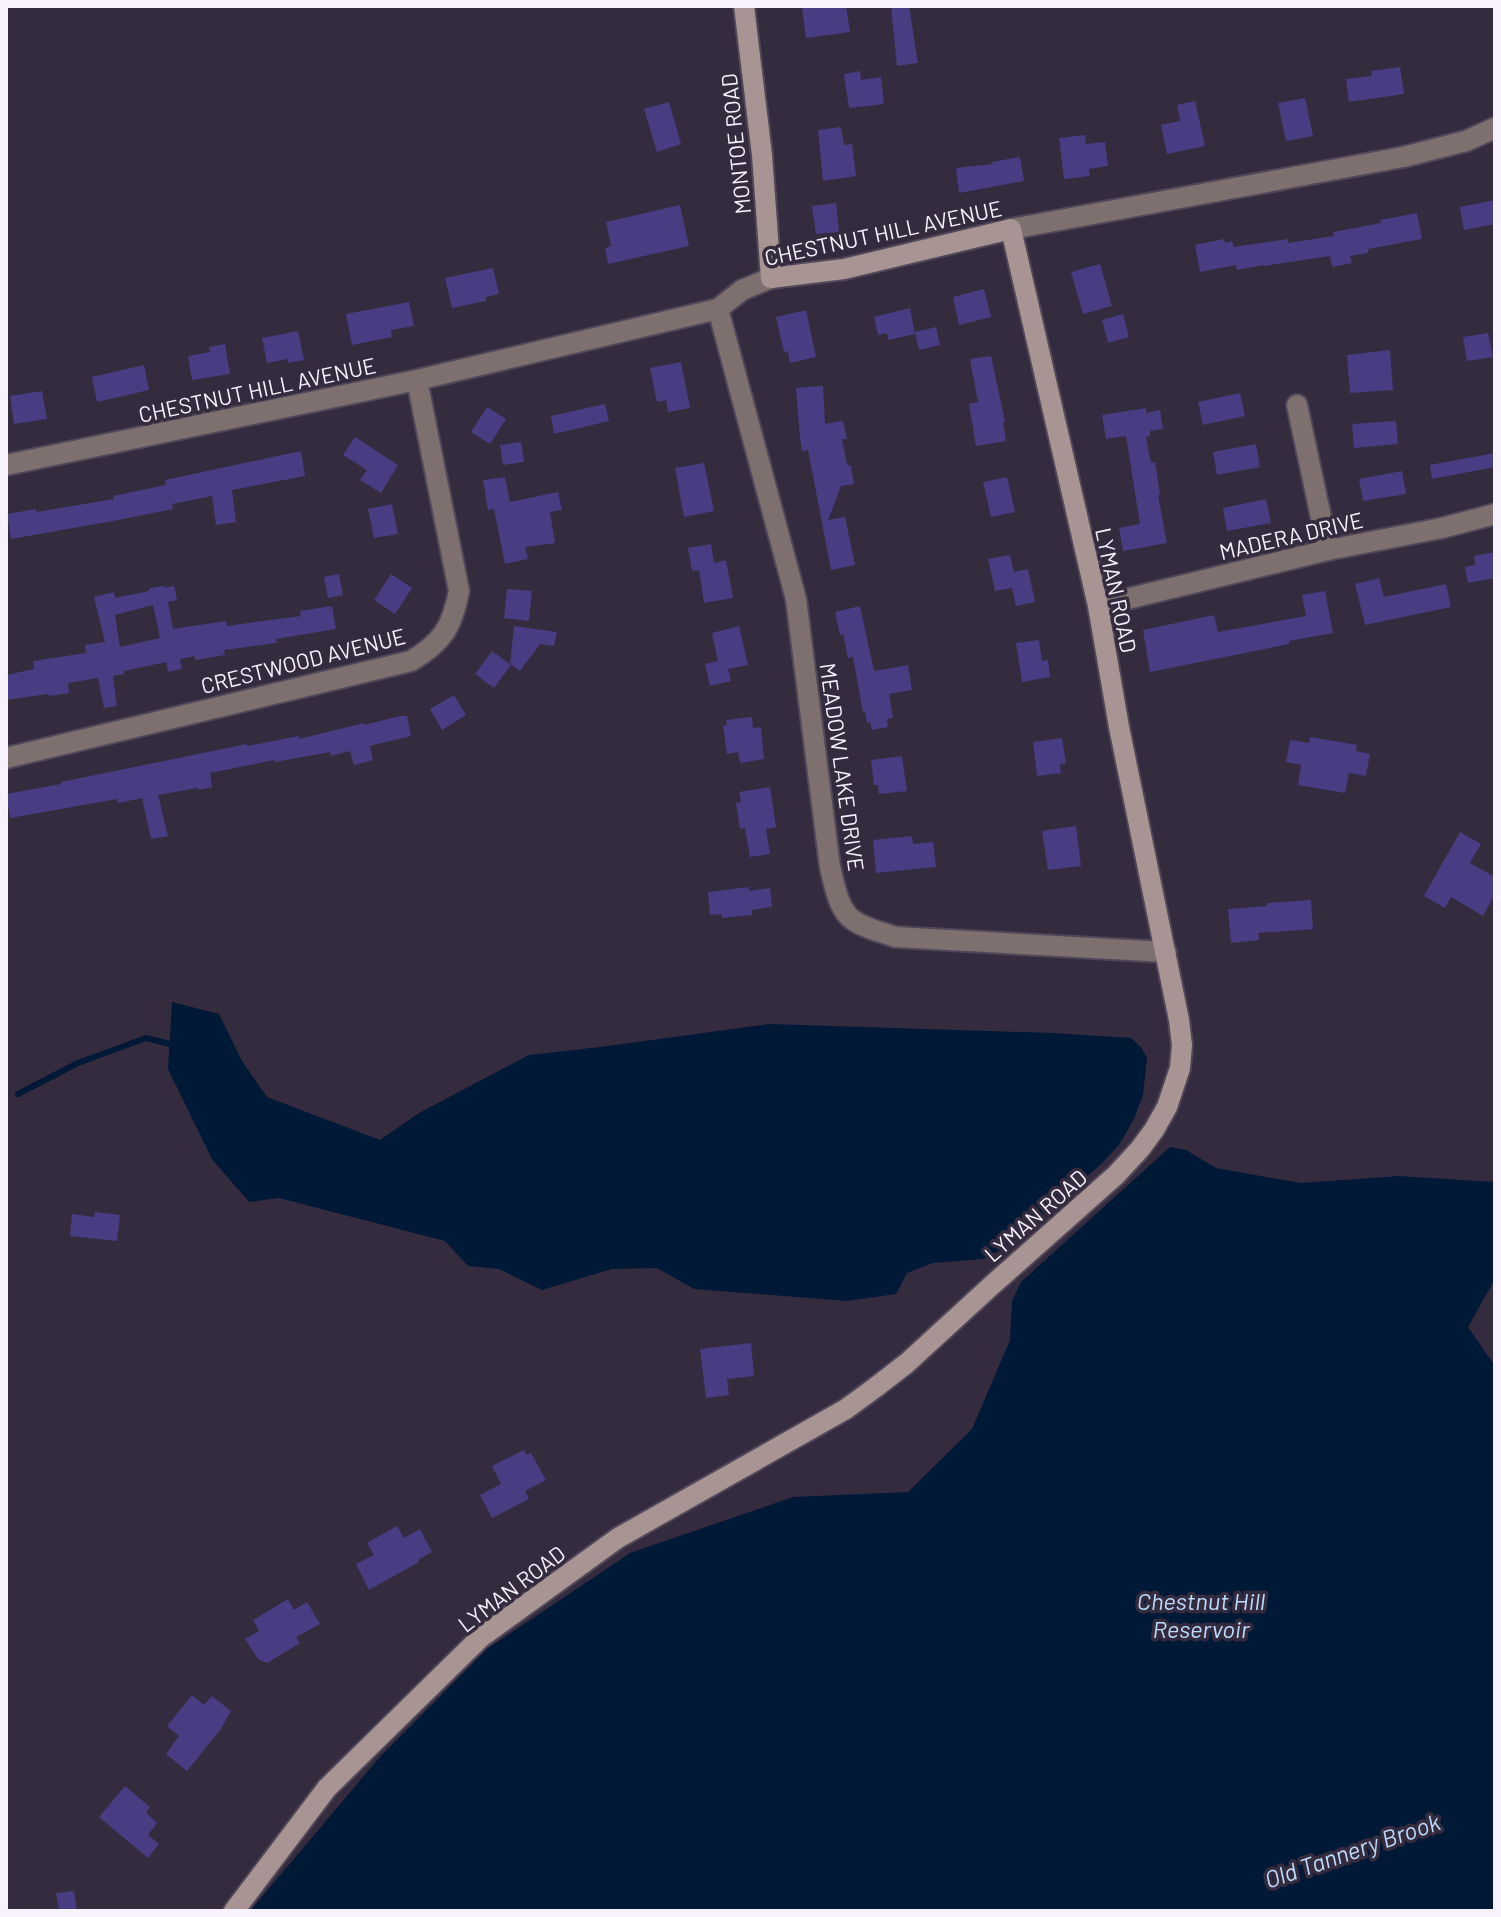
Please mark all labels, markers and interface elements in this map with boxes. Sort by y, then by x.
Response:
street label: MONTOE ROAD [715,72,755,216]
street label: CHESTNUT HILL AVENUE [762,194,1004,270]
street label: CHESTNUT HILL AVENUE [136,351,378,427]
street label: MADERA DRIVE [1217,506,1365,564]
street label: LYMAN ROAD [1091,525,1143,655]
street label: CRESTWOOD AVENUE [198,622,408,698]
street label: MEADOW LAKE DRIVE [816,661,870,873]
street label: LYMAN ROAD [979,1164,1091,1266]
street label: LYMAN ROAD [452,1539,570,1637]
water label: Chestnut Hill Reservoir [1137,1586,1266,1643]
water label: Old Tannery Brook [1260,1806,1444,1894]

